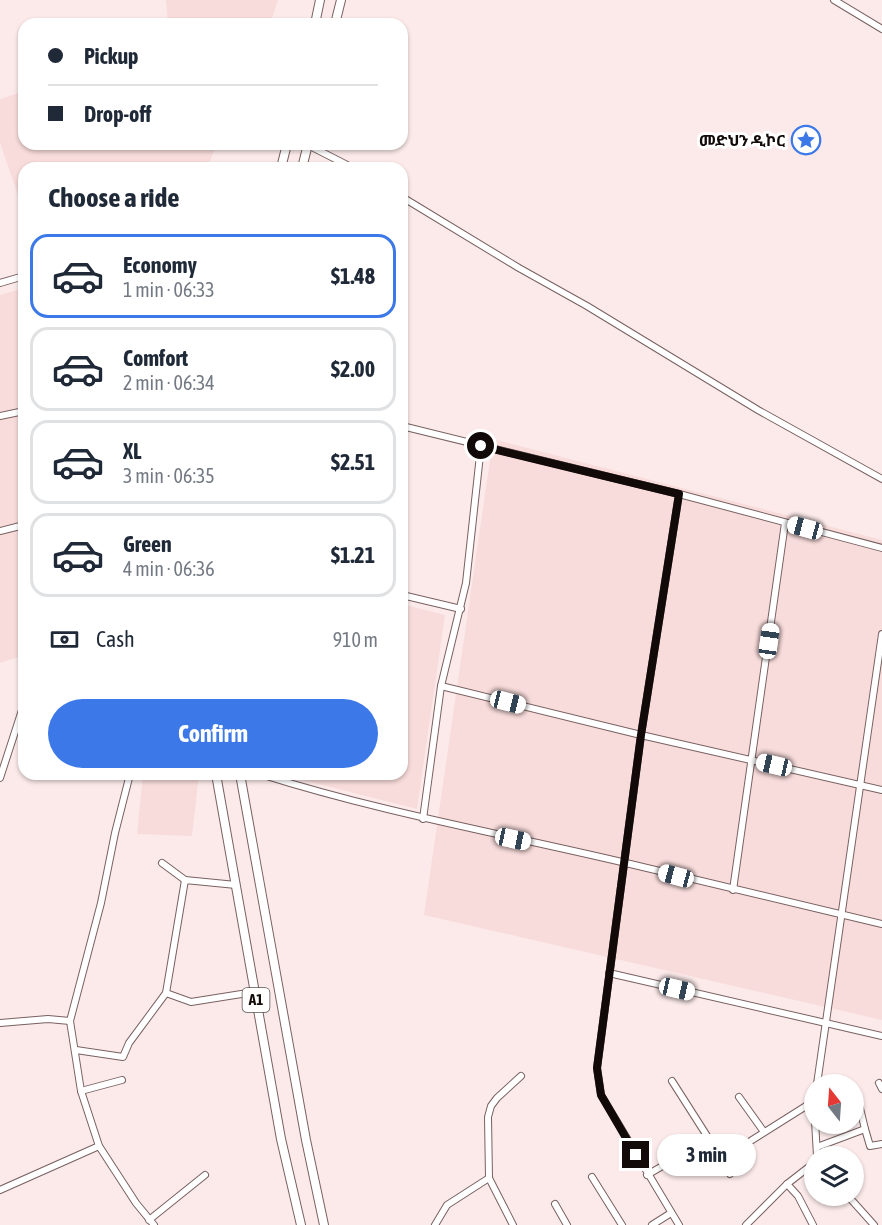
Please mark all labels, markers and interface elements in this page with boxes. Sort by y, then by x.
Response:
text: Pickup [84,43,139,69]
text: Drop-off [84,101,151,127]
place icon: መድህን ዲኮር [790,124,822,156]
place label: መድህን ዲኮር [699,131,785,149]
text: Choose a ride [48,182,180,213]
icon: car [51,249,105,303]
text: Economy [123,252,197,278]
text: $1.48 [331,263,375,289]
text: 1 min · 06:33 [123,278,215,301]
icon: car [51,342,105,396]
text: Comfort [123,345,188,371]
text: $2.00 [331,356,375,382]
text: 2 min · 06:34 [123,371,215,394]
route start [467,432,494,459]
icon: car [51,435,105,489]
text: XL [123,438,141,464]
text: $2.51 [331,449,375,475]
text: 3 min · 06:35 [123,464,215,487]
car [785,515,825,541]
icon: car [51,528,105,582]
text: Green [123,531,172,557]
text: $1.21 [331,542,375,568]
text: 4 min · 06:36 [123,557,215,580]
car [758,622,780,660]
icon: cash [48,623,81,656]
text: Cash [96,626,135,652]
text: 910 m [333,628,378,651]
car [488,689,528,715]
button: Confirm [48,699,378,768]
car [754,752,794,778]
car [494,826,532,852]
car [656,863,696,889]
car [657,976,697,1002]
road number: A1 [242,988,270,1012]
north arrow [804,1074,864,1134]
map controls [804,1074,864,1206]
callout: 3 min [657,1134,756,1176]
route end [622,1141,649,1168]
text: 3 min [686,1143,727,1166]
button: layers [804,1146,864,1206]

